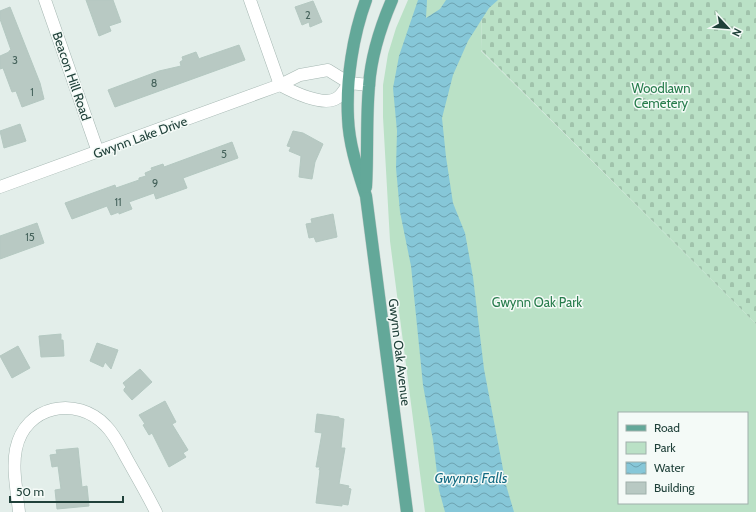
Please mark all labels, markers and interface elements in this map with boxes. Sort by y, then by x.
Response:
house number: 2 [305,8,311,22]
north arrow [708,8,748,48]
text: N [729,26,745,39]
street label: Beacon Hill Road [49,29,95,123]
house number: 3 [12,53,18,67]
house number: 8 [151,76,157,90]
park label: Woodlawn Cemetery [631,80,691,111]
house number: 1 [30,85,34,99]
street label: Gwynn Lake Drive [91,112,190,161]
house number: 5 [221,147,227,161]
house number: 9 [152,176,158,190]
house number: 11 [114,195,122,209]
house number: 15 [25,230,35,244]
park label: Gwynn Oak Park [492,294,582,310]
street label: Gwynn Oak Avenue [385,297,415,407]
legend [618,412,748,504]
text: Road [654,420,680,435]
text: Park [654,440,676,455]
text: Water [654,460,685,475]
water label: Gwynns Falls [435,469,508,487]
scale bar [10,478,123,504]
text: Building [654,480,696,495]
text: 50 m [16,484,44,499]

